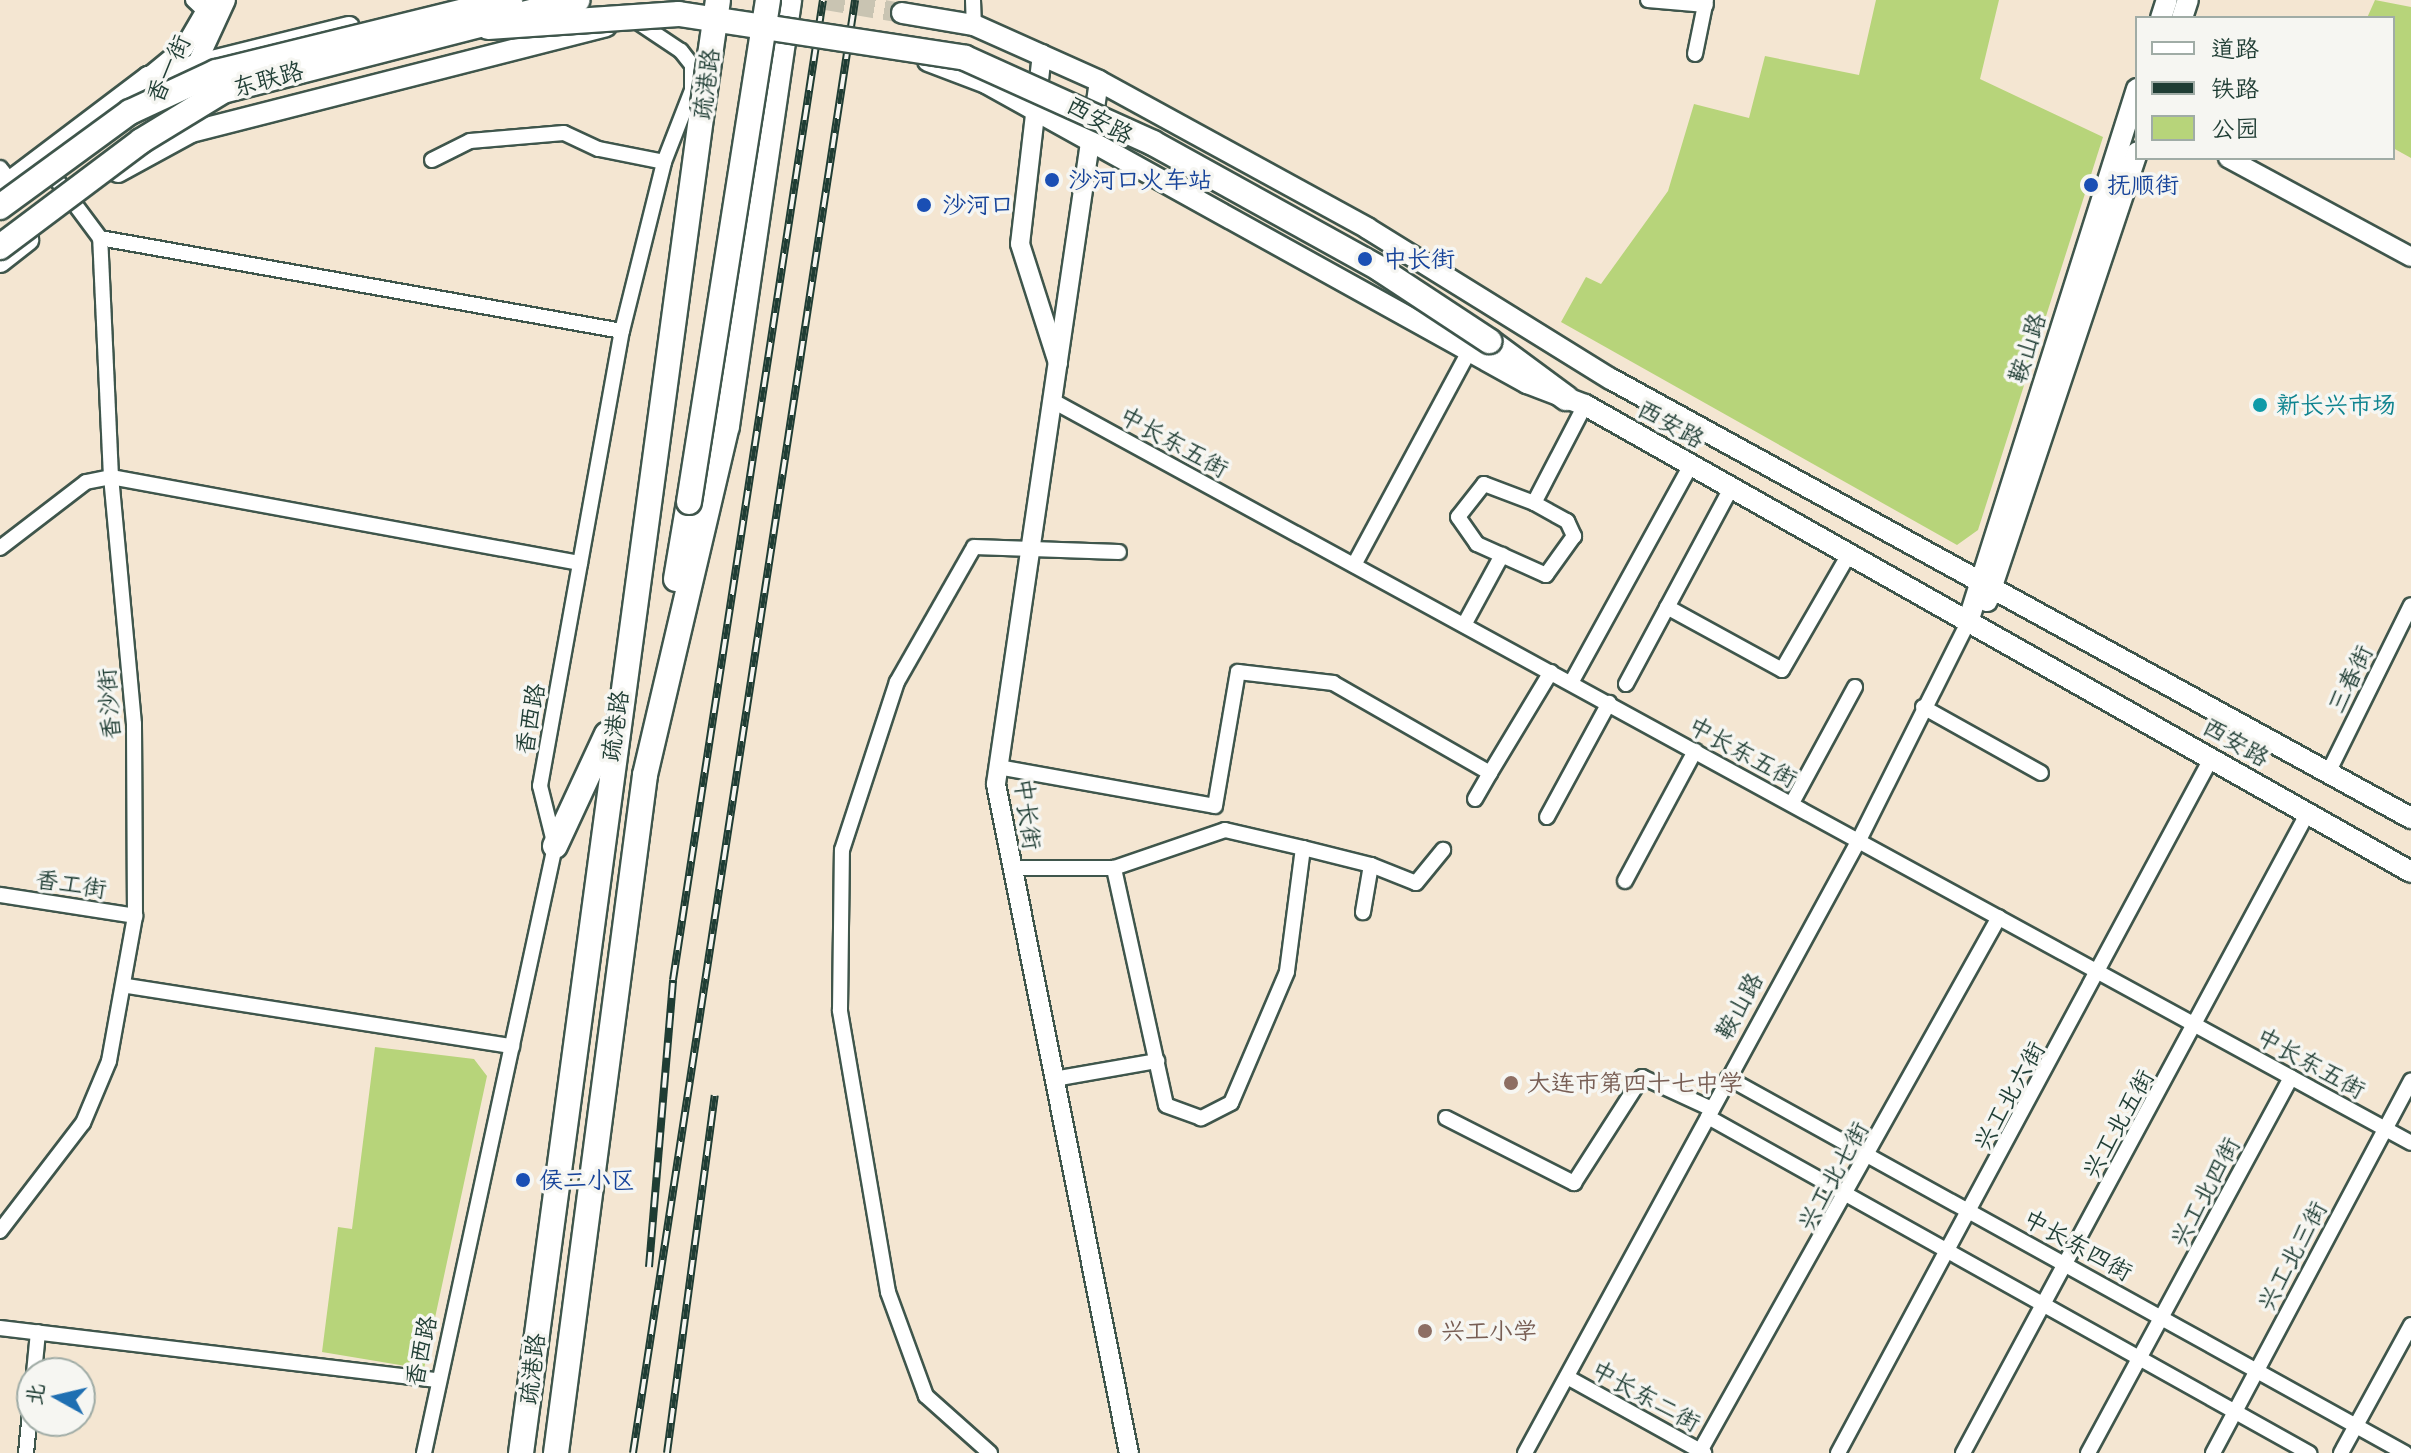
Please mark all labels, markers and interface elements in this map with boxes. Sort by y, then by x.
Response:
legend [2135,16,2395,160]
street label: 香一街 [140,30,196,108]
text: 道路 [2211,32,2259,64]
street label: 疏港路 [687,46,725,122]
street label: 东联路 [229,56,307,102]
text: 铁路 [2211,72,2259,104]
street label: 西安路 [1062,90,1138,150]
text: 公园 [2211,112,2259,144]
place label: 沙河口火车站 [1068,166,1212,194]
marker: 沙河口火车站 [1043,171,1061,189]
place label: 抚顺街 [2107,171,2179,199]
marker: 抚顺街 [2082,176,2100,194]
place label: 沙河口 [942,191,1014,219]
marker: 沙河口 [913,194,935,216]
place label: 中长街 [1383,245,1455,273]
marker: 中长街 [1354,248,1376,270]
street label: 鞍山路 [2002,309,2052,387]
place label: 新长兴市场 [2276,391,2396,419]
street label: 西安路 [1633,394,1709,454]
marker: 新长兴市场 [2251,396,2269,414]
street label: 中长东五街 [1115,400,1233,484]
street label: 三春街 [2321,640,2379,718]
street label: 香沙街 [92,667,126,741]
street label: 香西路 [510,681,550,757]
street label: 疏港路 [596,688,634,764]
street label: 中长东五街 [1684,710,1802,794]
street label: 西安路 [2198,712,2274,772]
street label: 中长街 [1009,777,1047,851]
street label: 香工街 [33,864,109,904]
street label: 鞍山路 [1709,968,1769,1044]
street label: 中长东五街 [2252,1021,2370,1105]
street label: 兴工北六街 [1967,1037,2051,1155]
street label: 兴工北五街 [2076,1065,2160,1183]
place label: 大连市第四十七中学 [1527,1069,1743,1097]
marker: 大连市第四十七中学 [1502,1074,1520,1092]
street label: 兴工北七街 [1791,1117,1875,1235]
street label: 兴工北四街 [2164,1132,2246,1252]
place label: 侯二小区 [539,1166,635,1194]
marker: 侯二小区 [514,1171,532,1189]
street label: 兴工北三街 [2251,1196,2333,1316]
street label: 中长东四街 [2019,1203,2137,1287]
street label: 香西路 [399,1313,443,1389]
place label: 兴工小学 [1441,1317,1537,1345]
marker: 兴工小学 [1416,1322,1434,1340]
street label: 疏港路 [513,1332,551,1406]
street label: 中长东二街 [1587,1354,1705,1438]
north arrow [16,1357,96,1437]
text: 北 [18,1381,51,1407]

